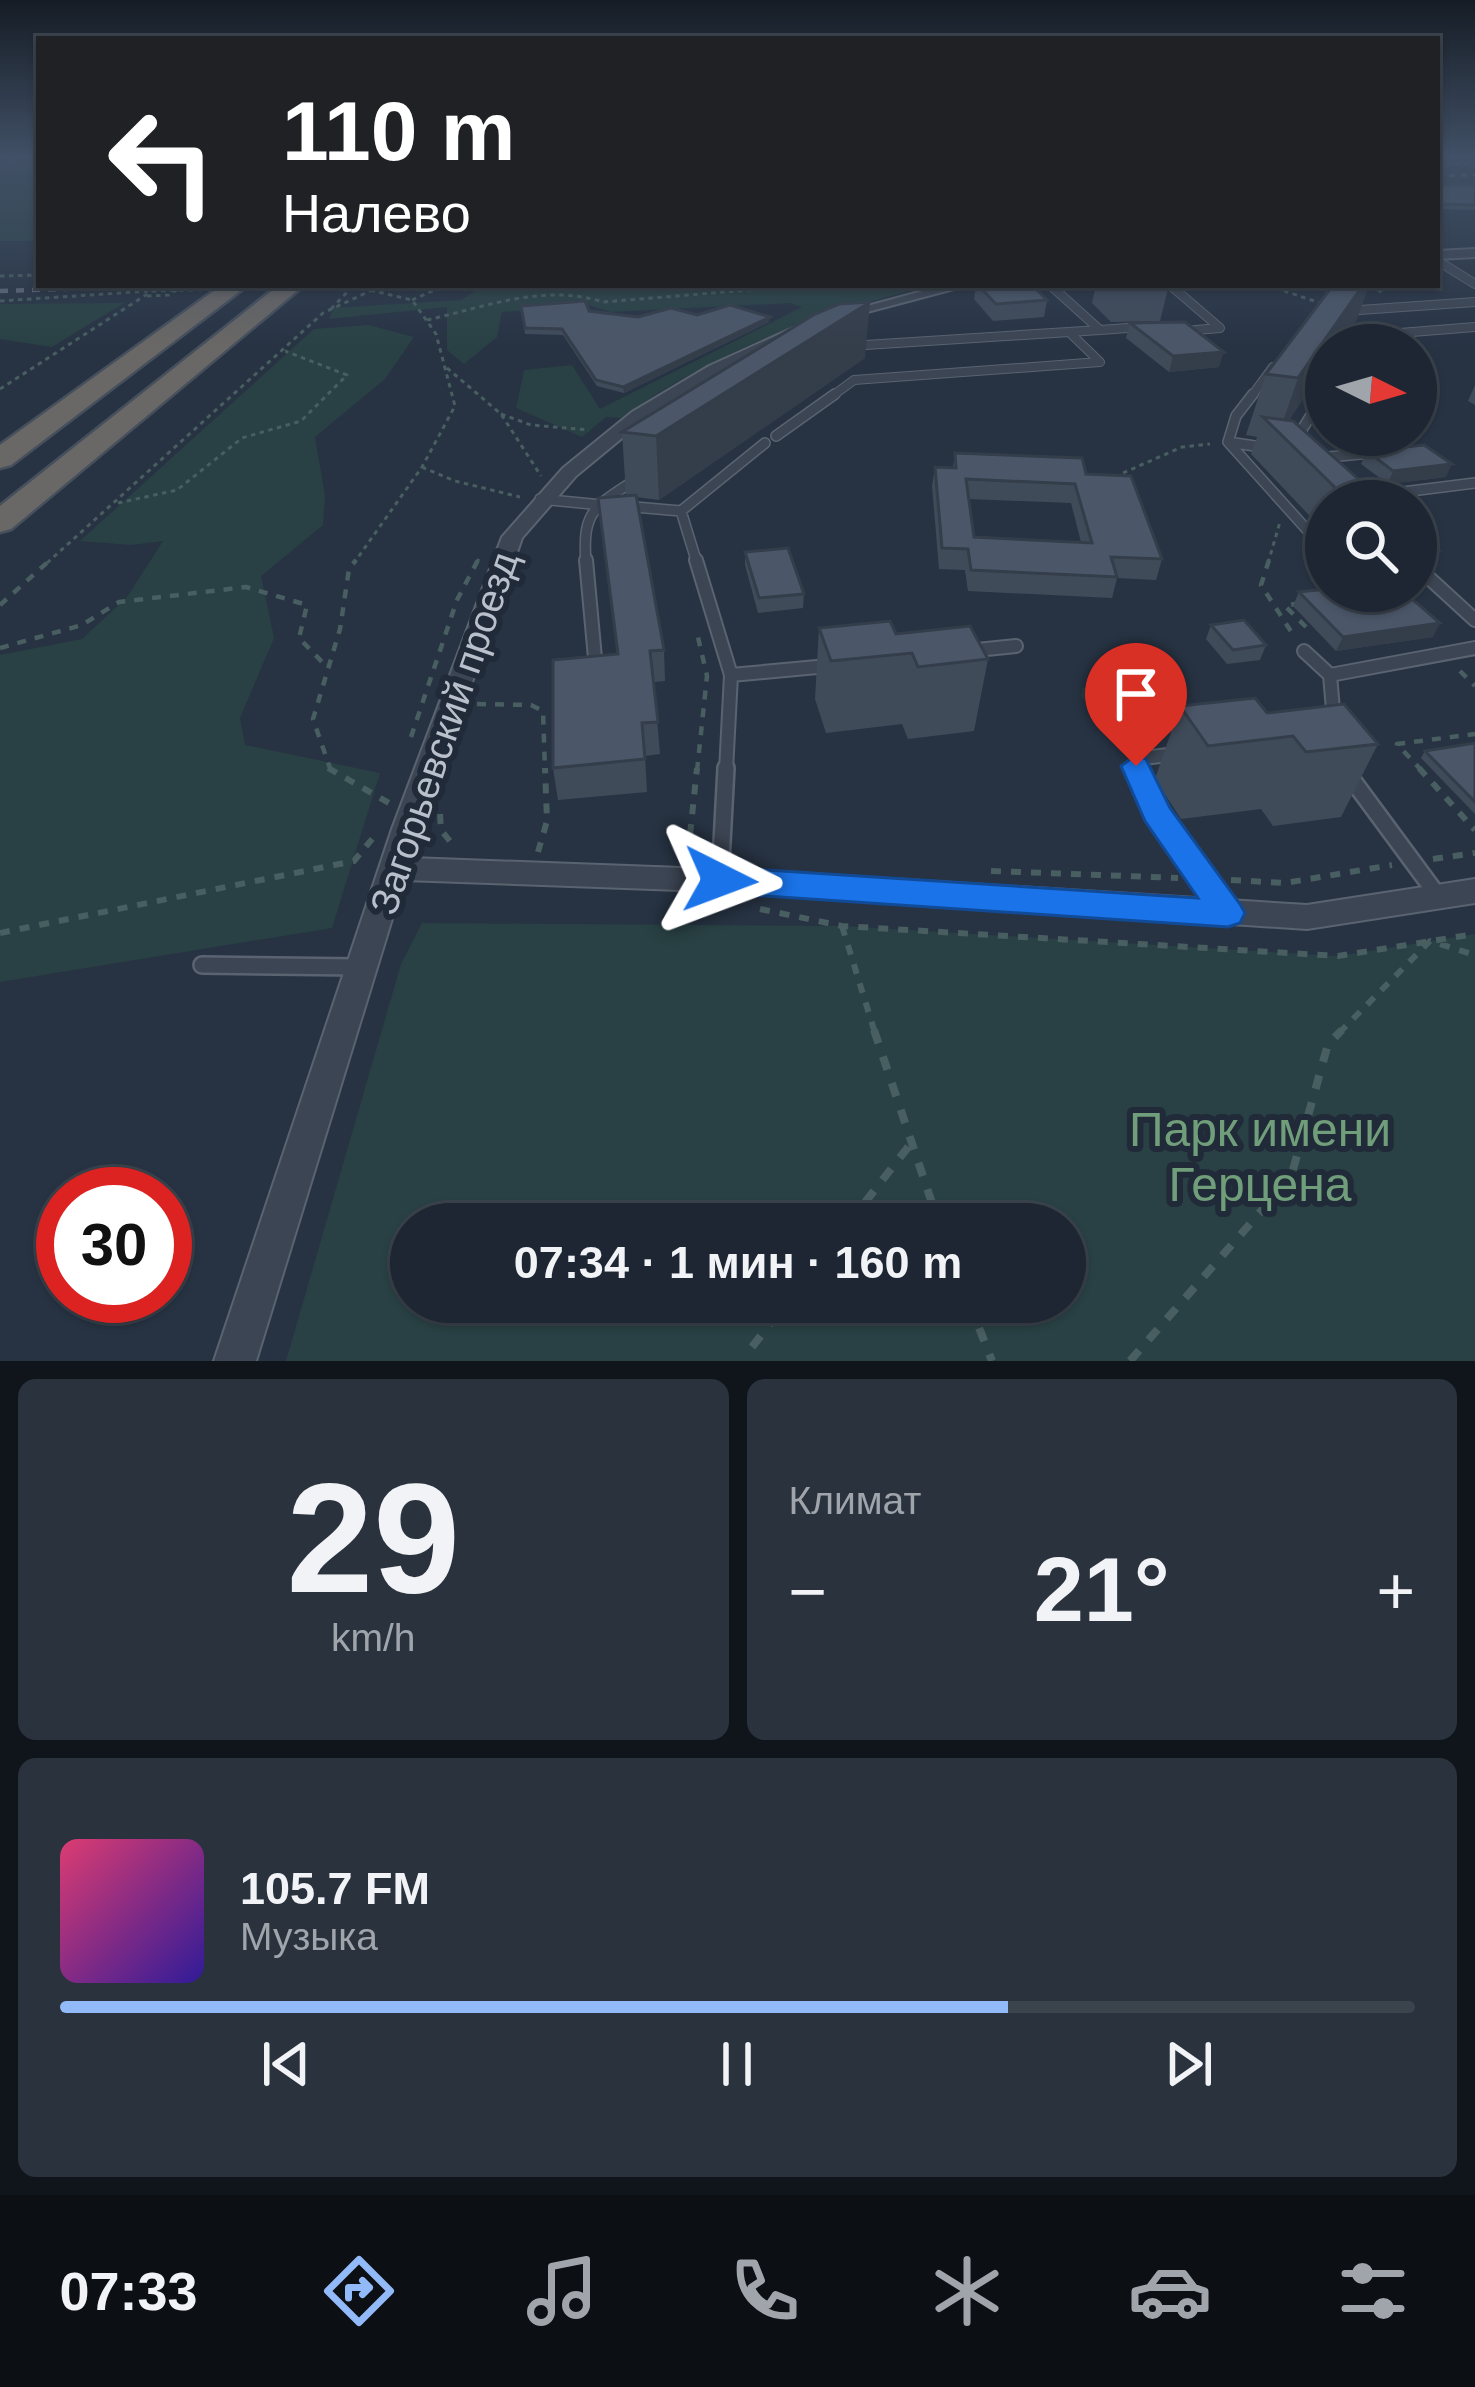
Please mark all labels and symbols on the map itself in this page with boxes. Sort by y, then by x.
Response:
north arrow [1305,324,1437,456]
street label: Загорьевский проезд [362,546,526,920]
pin [1085,643,1187,766]
position arrow [657,817,783,943]
park label: Парк имени Герцена [1129,1103,1391,1211]
speed limit sign: 30 [36,1167,192,1323]

